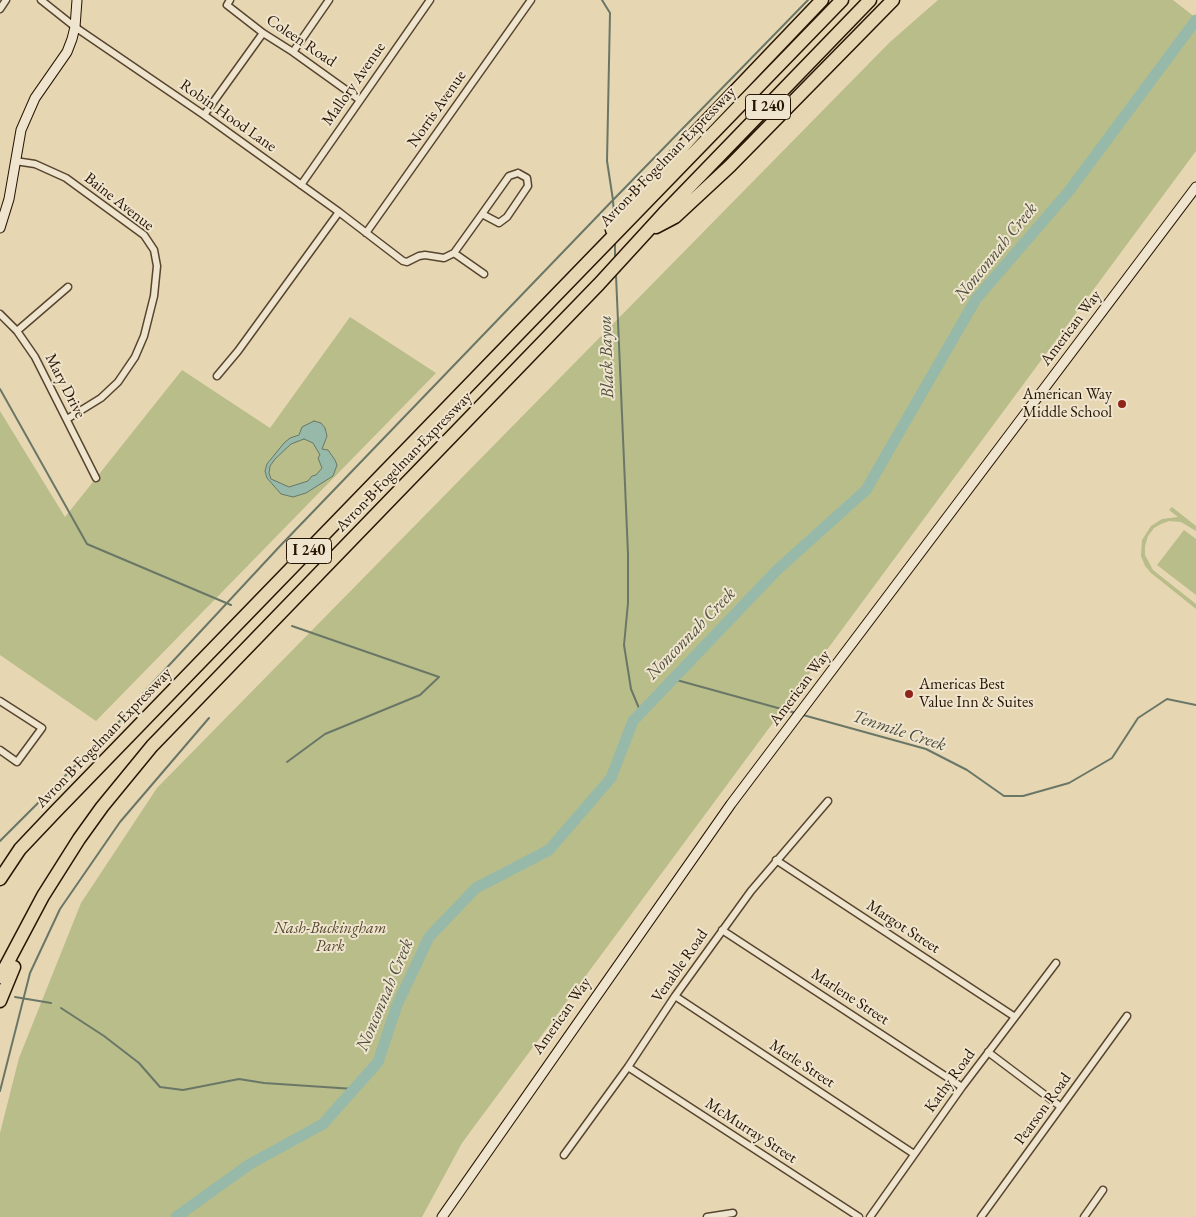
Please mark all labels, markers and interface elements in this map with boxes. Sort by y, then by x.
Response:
street label: Coleen Road [262,11,340,71]
street label: Mallory Avenue [318,39,390,129]
street label: Norris Avenue [403,67,471,151]
street label: Robin Hood Lane [176,76,280,156]
street label: Avron B Fogelman Expressway [596,83,740,231]
road number: I 240 [746,94,790,120]
street label: Baine Avenue [80,169,158,235]
water label: Nonconnah Creek [950,199,1042,305]
street label: American Way [1036,286,1106,370]
water label: Black Bayou [595,315,619,399]
street label: Mary Drive [41,350,89,422]
place label: American Way Middle School [1022,385,1112,423]
street label: Avron B Fogelman Expressway [332,388,476,536]
marker: American Way Middle School [1116,398,1128,410]
road number: I 240 [286,538,332,564]
water label: Nonconnah Creek [642,583,740,685]
street label: American Way [765,646,835,730]
street label: Avron B Fogelman Expressway [32,664,176,812]
place label: Americas Best Value Inn & Suites [919,675,1033,713]
marker: Americas Best Value Inn & Suites [903,688,915,700]
water label: Tenmile Creek [849,706,949,756]
street label: Margot Street [863,896,943,958]
park label: Nash-Buckingham Park [274,919,386,957]
street label: Venable Road [648,926,712,1006]
water label: Nonconnah Creek [352,936,418,1054]
street label: Marlene Street [807,965,893,1029]
street label: American Way [528,974,596,1058]
street label: Merle Street [766,1036,838,1092]
street label: Kathy Road [921,1046,979,1116]
street label: Pearson Road [1010,1069,1076,1149]
street label: McMurray Street [701,1094,801,1168]

